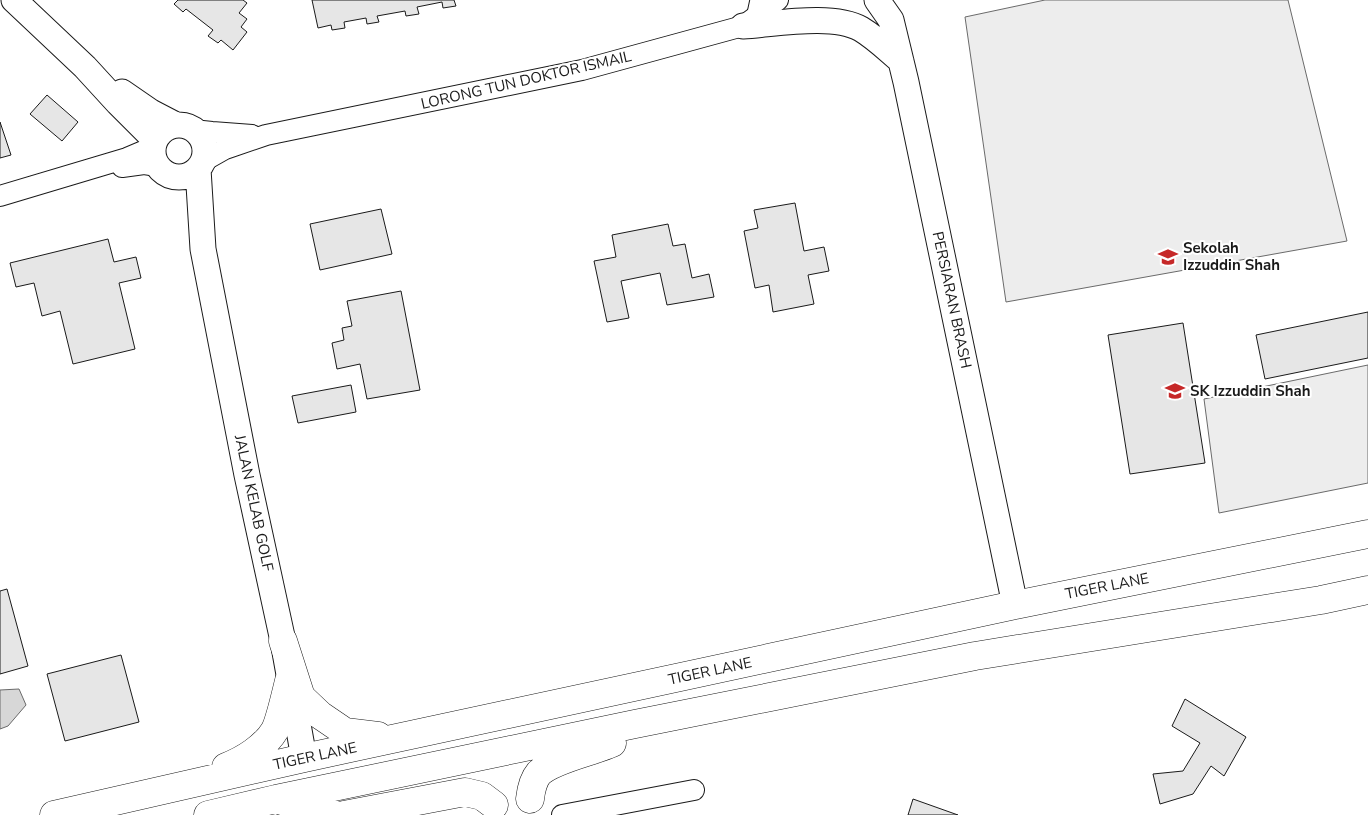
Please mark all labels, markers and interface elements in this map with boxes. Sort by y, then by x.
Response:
street label: LORONG TUN DOKTOR ISMAIL [419,46,633,114]
street label: PERSIARAN BRASH [928,230,976,370]
place label: Sekolah Izzuddin Shah [1183,238,1280,275]
school or university icon: Sekolah Izzuddin Shah [1157,246,1179,268]
school or university icon: SK Izzuddin Shah [1164,380,1186,402]
place label: SK Izzuddin Shah [1190,381,1310,401]
street label: JALAN KELAB GOLF [230,432,278,573]
street label: TIGER LANE [1063,568,1151,604]
street label: TIGER LANE [666,652,754,690]
street label: TIGER LANE [271,737,359,775]

